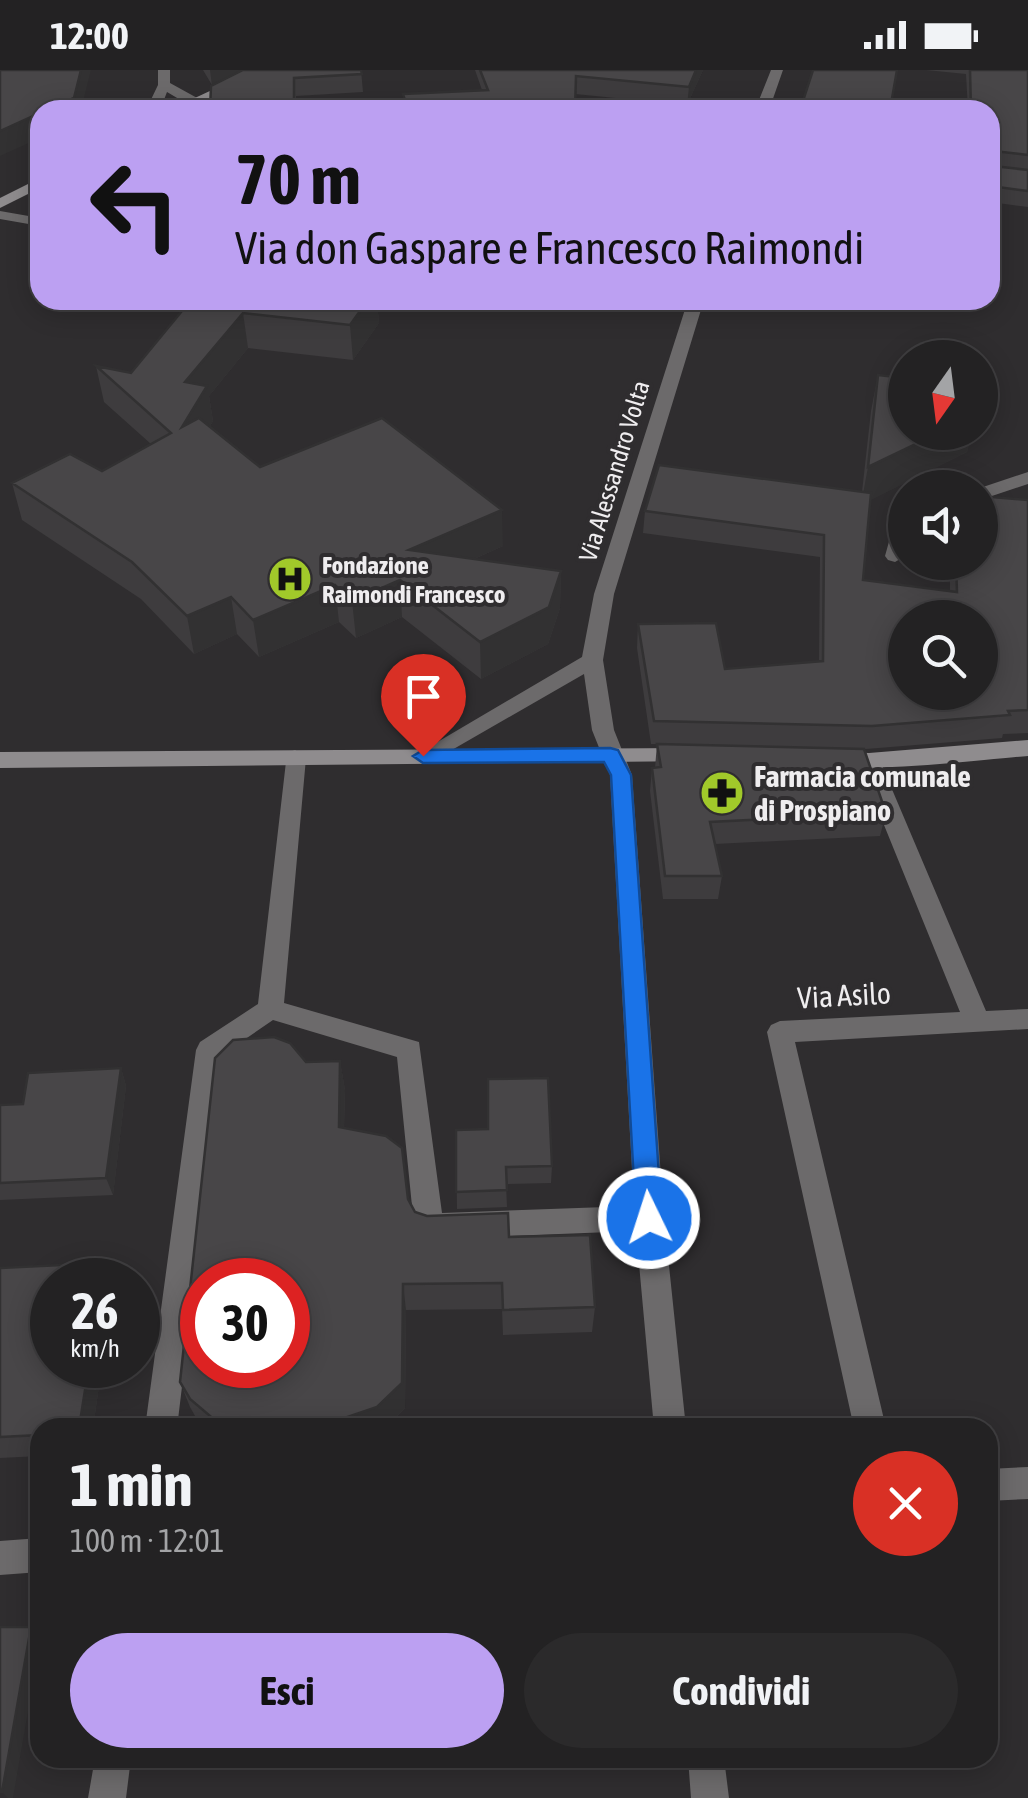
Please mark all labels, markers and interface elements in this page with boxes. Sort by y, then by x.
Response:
text: 12:00 [50,14,129,57]
text: 70 m [235,139,361,219]
icon: left [70,140,200,270]
text: Via don Gaspare e Francesco Raimondi [235,222,864,274]
north arrow [888,340,998,450]
map controls [888,340,998,710]
street label: Via Alessandro Volta [573,377,655,565]
button: sound [888,470,998,580]
place label: Fondazione Raimondi Francesco [322,551,505,608]
hospital icon: Fondazione Raimondi Francesco [267,556,313,602]
button: search [888,600,998,710]
pin [381,654,466,757]
icon: arrive [396,669,451,724]
place label: Farmacia comunale di Prospiano [754,759,971,827]
pharmacy icon: Farmacia comunale di Prospiano [699,770,745,816]
street label: Via Asilo [796,976,892,1014]
position arrow [597,1166,701,1270]
speed limit sign: 30 [180,1258,310,1388]
text: 26 [71,1282,118,1340]
text: km/h [70,1334,120,1362]
text: 1 min [70,1450,193,1519]
button: close [853,1451,958,1556]
text: 100 m · 12:01 [70,1522,225,1559]
button: Esci [70,1633,504,1748]
button: Condividi [524,1633,958,1748]

